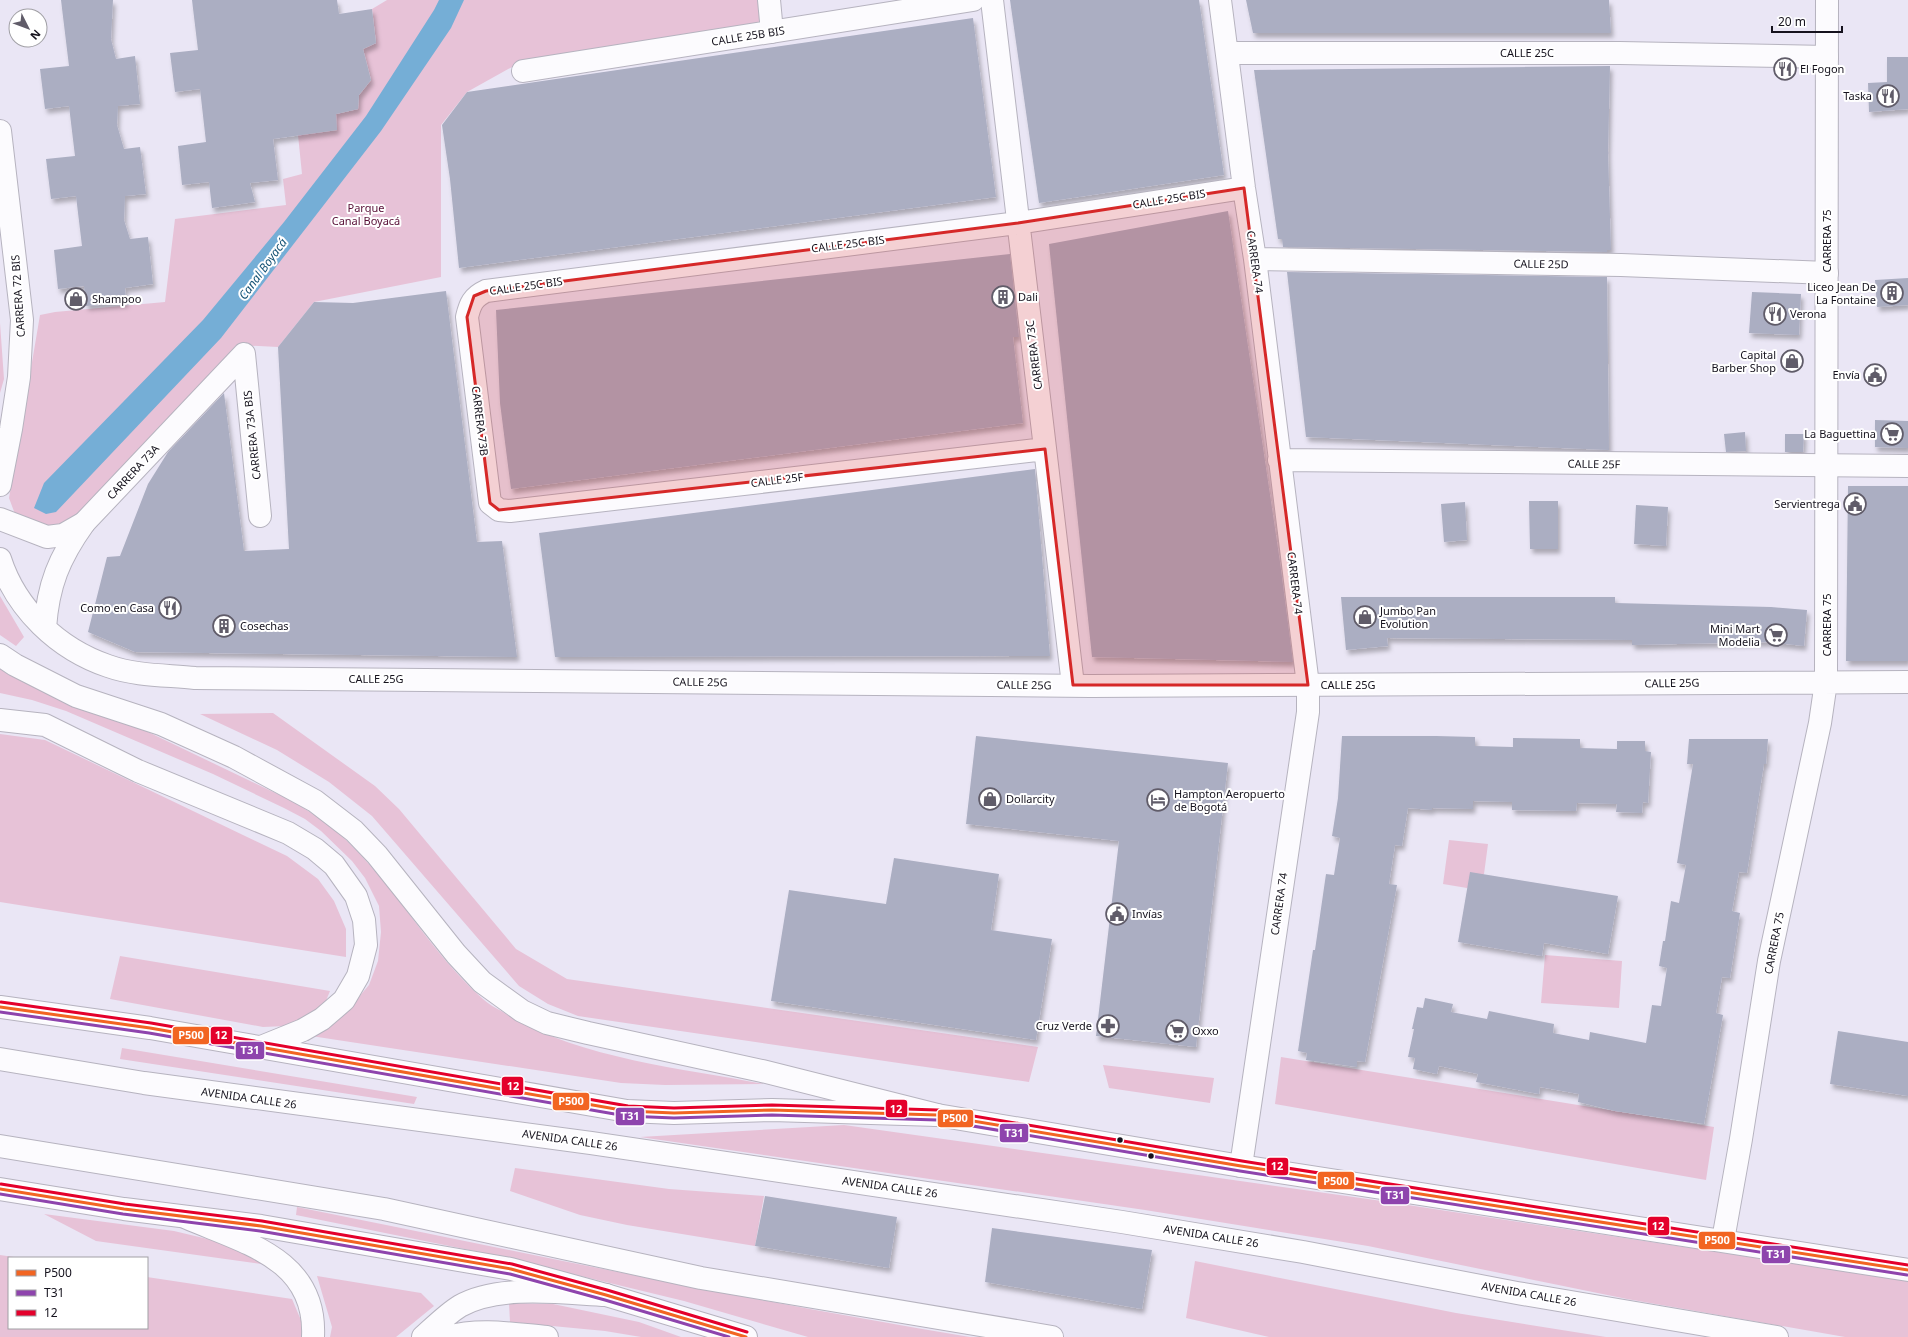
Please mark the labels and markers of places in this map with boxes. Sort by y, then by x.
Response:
restaurant icon: El Fogon [1772,56,1798,82]
place label: El Fogon [1800,61,1844,76]
restaurant icon: Taska [1875,83,1901,109]
place label: Taska [1843,88,1872,103]
place label: Liceo Jean De La Fontaine [1807,279,1876,307]
building icon: Liceo Jean De La Fontaine [1879,280,1905,306]
building icon: Dali [990,284,1016,310]
shop icon: Shampoo [63,286,89,312]
place label: Dali [1018,289,1038,304]
place label: Shampoo [92,291,142,306]
restaurant icon: Verona [1762,301,1788,327]
place label: Verona [1790,306,1827,321]
place label: Capital Barber Shop [1712,347,1776,375]
shop icon: Capital Barber Shop [1779,348,1805,374]
public building icon: Envía [1862,362,1888,388]
place label: Envía [1832,367,1860,382]
supermarket icon: La Baguettina [1879,421,1905,447]
place label: La Baguettina [1804,426,1876,441]
public building icon: Servientrega [1842,491,1868,517]
place label: Servientrega [1774,496,1840,511]
restaurant icon: Como en Casa [157,595,183,621]
place label: Como en Casa [80,600,154,615]
place label: Jumbo Pan Evolution [1379,603,1436,631]
shop icon: Jumbo Pan Evolution [1352,604,1378,630]
building icon: Cosechas [211,613,237,639]
place label: Cosechas [240,618,289,633]
place label: Mini Mart Modelia [1710,621,1760,649]
supermarket icon: Mini Mart Modelia [1763,622,1789,648]
shop icon: Dollarcity [977,786,1003,812]
place label: Hampton Aeropuerto de Bogotá [1174,786,1285,814]
hotel icon: Hampton Aeropuerto de Bogotá [1145,787,1171,813]
place label: Dollarcity [1006,791,1055,806]
public building icon: Invías [1104,901,1130,927]
place label: Invías [1132,906,1162,921]
pharmacy icon: Cruz Verde [1095,1013,1121,1039]
place label: Cruz Verde [1036,1018,1092,1033]
supermarket icon: Oxxo [1164,1018,1190,1044]
place label: Oxxo [1192,1023,1219,1038]
unlabelled marker [1115,1135,1125,1145]
unlabelled marker [1146,1151,1156,1161]

